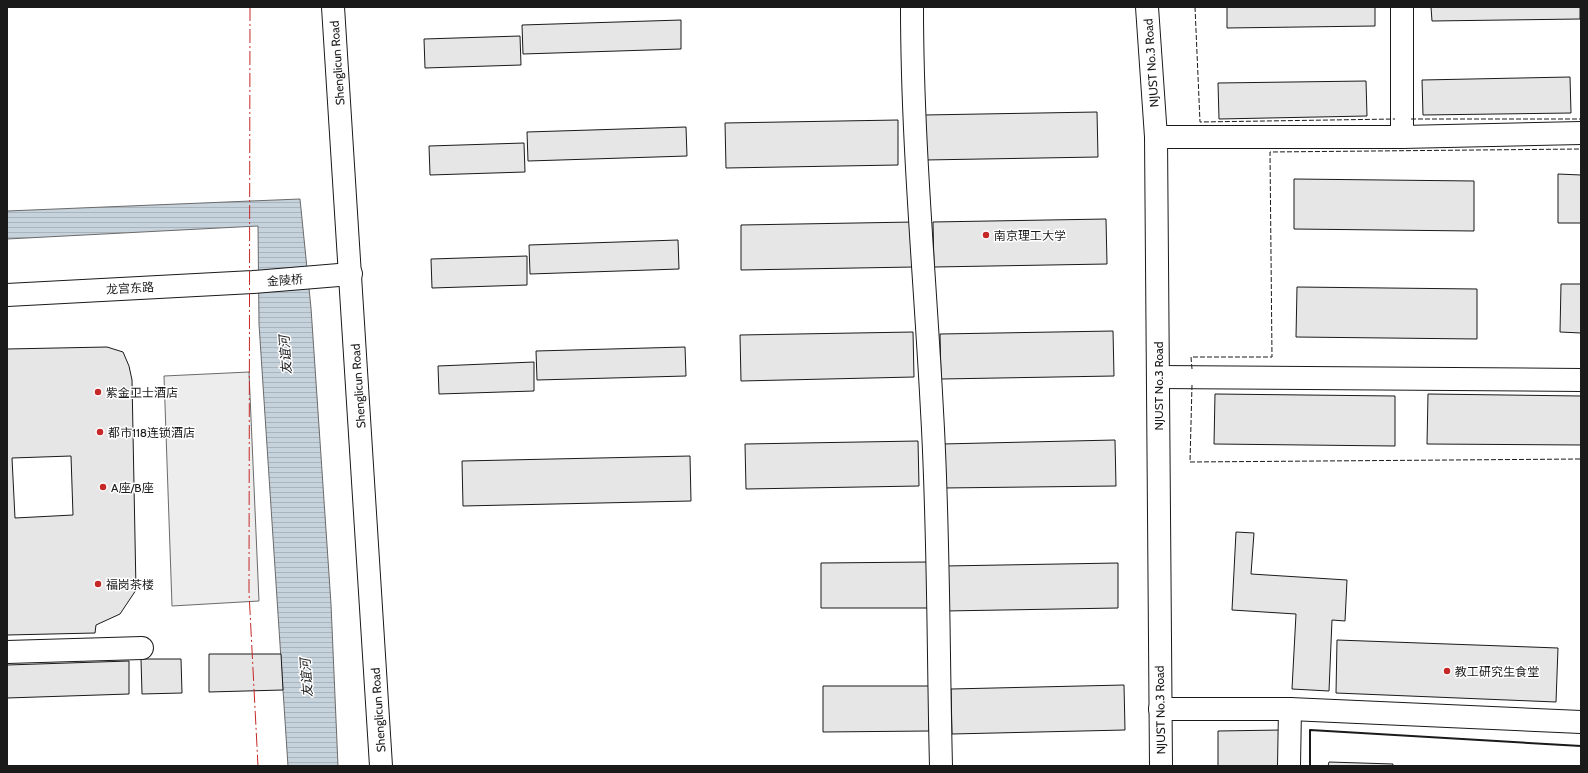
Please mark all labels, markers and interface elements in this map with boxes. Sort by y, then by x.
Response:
street label: NJUST No.3 Road [1140,18,1162,108]
street label: Shenglicun Road [327,20,347,106]
place label: 南京理工大学 [994,228,1066,243]
marker: 南京理工大学 [981,230,991,240]
street label: 金陵桥 [267,271,303,289]
street label: 龙宫东路 [106,279,154,297]
water label: 友谊河 [275,332,294,375]
street label: NJUST No.3 Road [1151,342,1166,430]
street label: Shenglicun Road [348,343,368,429]
place label: 紫金卫士酒店 [106,385,178,400]
marker: 紫金卫士酒店 [93,387,103,397]
place label: 都市118连锁酒店 [108,425,195,440]
marker: 都市118连锁酒店 [95,427,105,437]
place label: A座/B座 [111,480,153,495]
marker: A座/B座 [98,482,108,492]
place label: 福岗茶楼 [106,577,154,592]
marker: 福岗茶楼 [93,579,103,589]
water label: 友谊河 [296,655,315,698]
place label: 教工研究生食堂 [1455,664,1539,679]
street label: NJUST No.3 Road [1152,665,1168,755]
marker: 教工研究生食堂 [1442,666,1452,676]
street label: Shenglicun Road [368,667,388,753]

